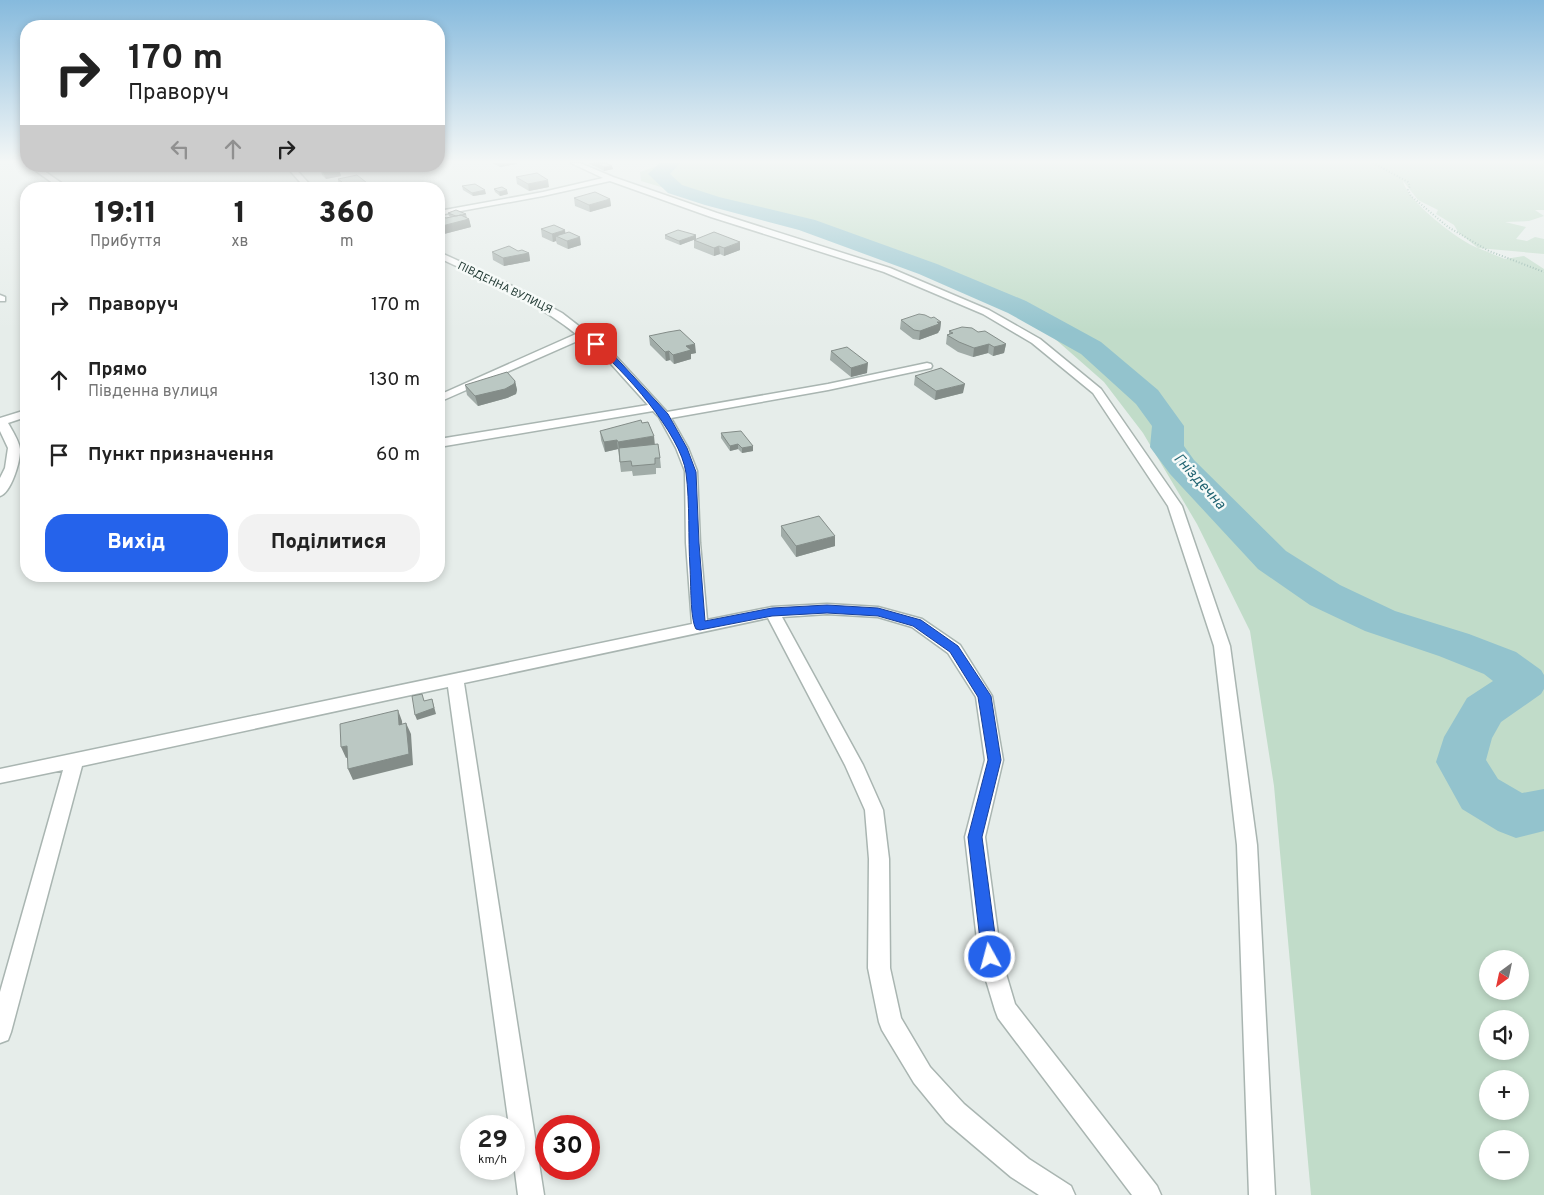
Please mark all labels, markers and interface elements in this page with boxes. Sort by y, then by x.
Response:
text: 170 m [128,37,223,81]
icon: right [45,40,110,105]
text: Праворуч [128,80,229,107]
icon: left [166,135,194,163]
icon: ahead [219,135,247,163]
icon: right [272,135,300,163]
text: 19:11 [94,196,157,233]
text: 1 [234,196,246,233]
text: 360 [319,196,375,233]
text: Прибуття [90,232,161,252]
text: хв [231,232,248,252]
text: m [340,232,354,252]
street label: ПІВДЕННА ВУЛИЦЯ [455,259,555,317]
icon: right [45,291,73,319]
text: Праворуч [88,293,179,317]
text: 170 m [371,293,420,317]
pin [575,323,617,365]
icon: arrive [582,330,610,358]
text: Прямо [88,358,147,382]
icon: ahead [45,366,73,394]
text: 130 m [369,368,420,392]
text: Південна вулиця [88,382,218,402]
icon: arrive [45,441,73,469]
text: Пункт призначення [88,443,274,467]
text: 60 m [376,443,420,467]
water label: Гніздечна [1169,450,1229,514]
button: Вихід [45,514,228,572]
button: Поділитися [238,514,420,572]
position arrow [963,930,1015,982]
north arrow [1479,950,1529,1000]
map controls [1479,950,1529,1180]
button: sound [1479,1010,1529,1060]
button: + [1479,1070,1529,1120]
speed limit sign: 30 [535,1115,600,1180]
text: 29 [477,1125,508,1157]
button: − [1479,1130,1529,1180]
text: km/h [478,1152,507,1168]

